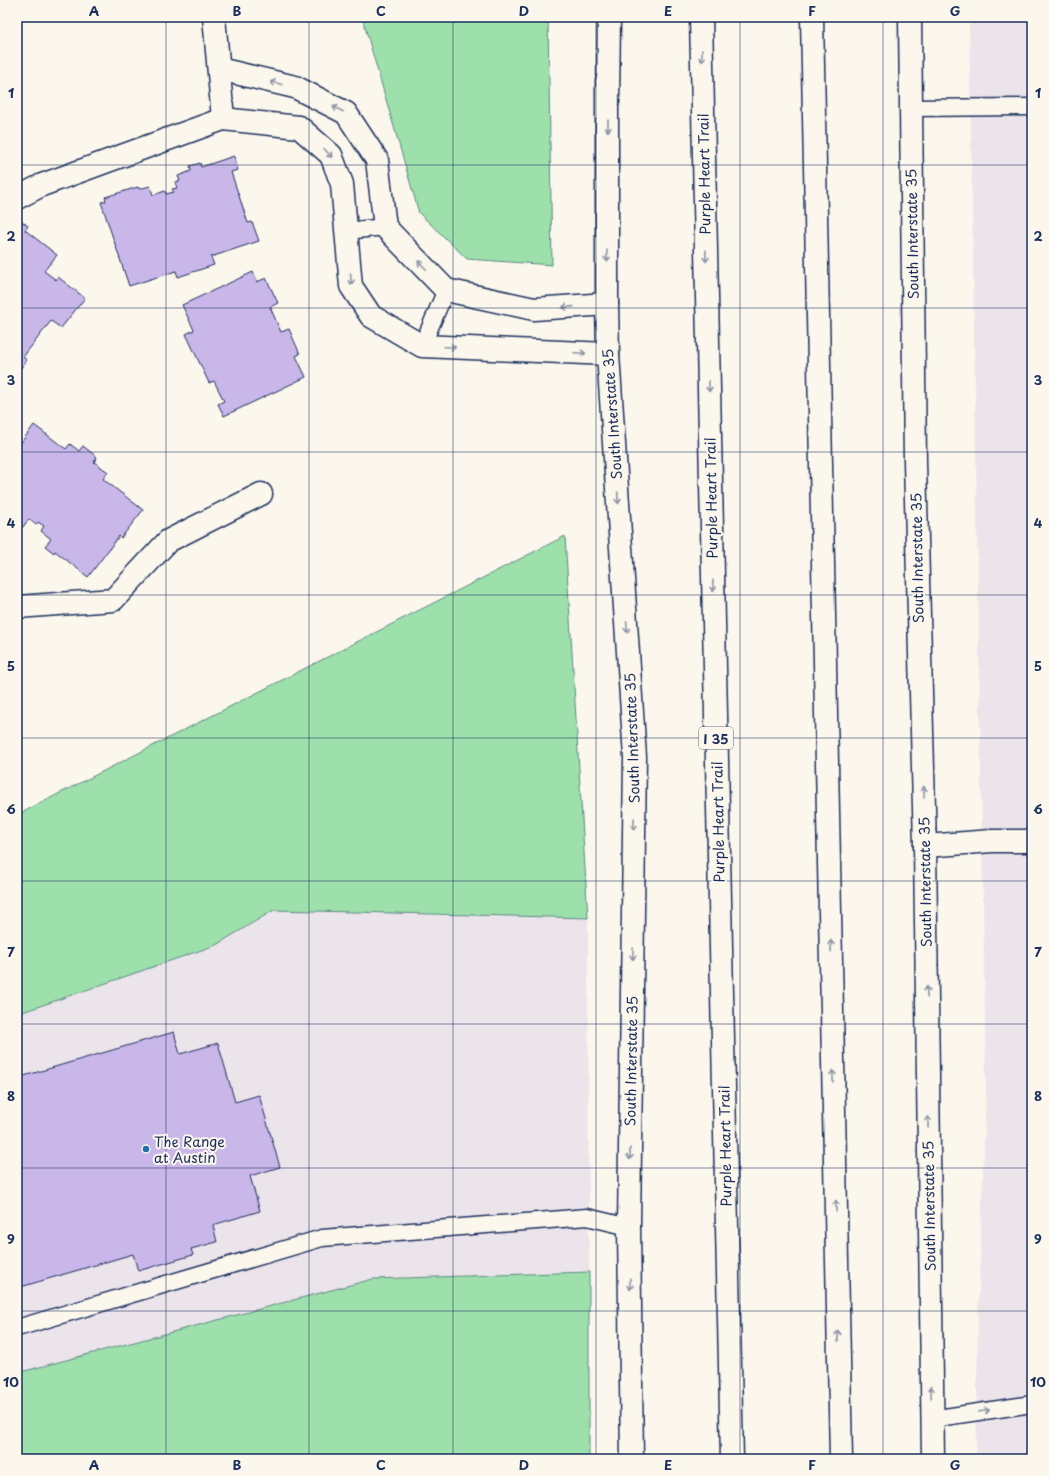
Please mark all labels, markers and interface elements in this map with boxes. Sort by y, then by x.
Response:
text: A [89,1,99,20]
text: B [233,1,242,20]
text: C [376,1,386,20]
text: D [519,1,529,20]
text: E [664,1,672,20]
text: F [808,1,816,20]
text: G [950,1,960,20]
one-way arrow [698,49,706,62]
one-way arrow [270,78,283,86]
text: 1 [8,83,14,102]
text: 1 [1035,83,1041,102]
one-way arrow [332,105,344,112]
street label: Purple Heart Trail [692,113,716,235]
one-way arrow [604,119,612,132]
one-way arrow [323,148,332,158]
street label: South Interstate 35 [900,169,924,299]
text: 2 [6,226,16,245]
text: 2 [1033,226,1043,245]
one-way arrow [603,249,611,262]
one-way arrow [702,249,710,262]
one-way arrow [417,260,427,270]
one-way arrow [347,272,354,285]
one-way arrow [562,303,575,310]
one-way arrow [443,343,456,351]
street label: South Interstate 35 [597,348,627,480]
one-way arrow [573,349,586,357]
text: 3 [7,370,16,389]
text: 3 [1034,370,1043,389]
one-way arrow [705,379,713,392]
street label: Purple Heart Trail [699,437,723,559]
one-way arrow [614,491,621,504]
street label: South Interstate 35 [905,493,929,623]
text: 4 [7,513,16,532]
text: 4 [1034,513,1043,532]
one-way arrow [709,579,717,592]
one-way arrow [623,620,630,633]
text: 5 [7,656,15,675]
text: 5 [1034,656,1042,675]
street label: South Interstate 35 [619,672,645,804]
road number: I 35 [699,727,733,749]
street label: Purple Heart Trail [706,761,730,883]
one-way arrow [920,786,927,799]
text: 6 [6,799,16,818]
text: 6 [1033,799,1043,818]
one-way arrow [630,817,638,830]
street label: South Interstate 35 [913,817,937,947]
one-way arrow [827,940,834,953]
text: 7 [7,942,15,961]
text: 7 [1034,942,1042,961]
one-way arrow [629,947,637,960]
one-way arrow [923,986,930,999]
street label: South Interstate 35 [619,996,643,1126]
one-way arrow [829,1070,837,1083]
street label: Purple Heart Trail [713,1085,737,1207]
text: 8 [7,1086,15,1105]
text: 8 [1034,1086,1042,1105]
one-way arrow [924,1116,932,1129]
place label: The Range at Austin [154,1131,225,1168]
street label: South Interstate 35 [917,1141,941,1271]
marker: The Range at Austin [141,1144,151,1154]
one-way arrow [626,1147,634,1160]
one-way arrow [832,1200,840,1213]
text: 9 [7,1229,15,1248]
text: 9 [1034,1229,1042,1248]
one-way arrow [626,1277,634,1290]
one-way arrow [835,1330,842,1343]
text: 10 [3,1372,19,1391]
text: 10 [1030,1372,1046,1391]
one-way arrow [927,1386,935,1399]
one-way arrow [977,1407,990,1415]
text: A [89,1455,99,1474]
text: B [233,1455,242,1474]
text: C [376,1455,386,1474]
text: D [519,1455,529,1474]
text: E [664,1455,672,1474]
text: F [808,1455,816,1474]
text: G [950,1455,960,1474]

